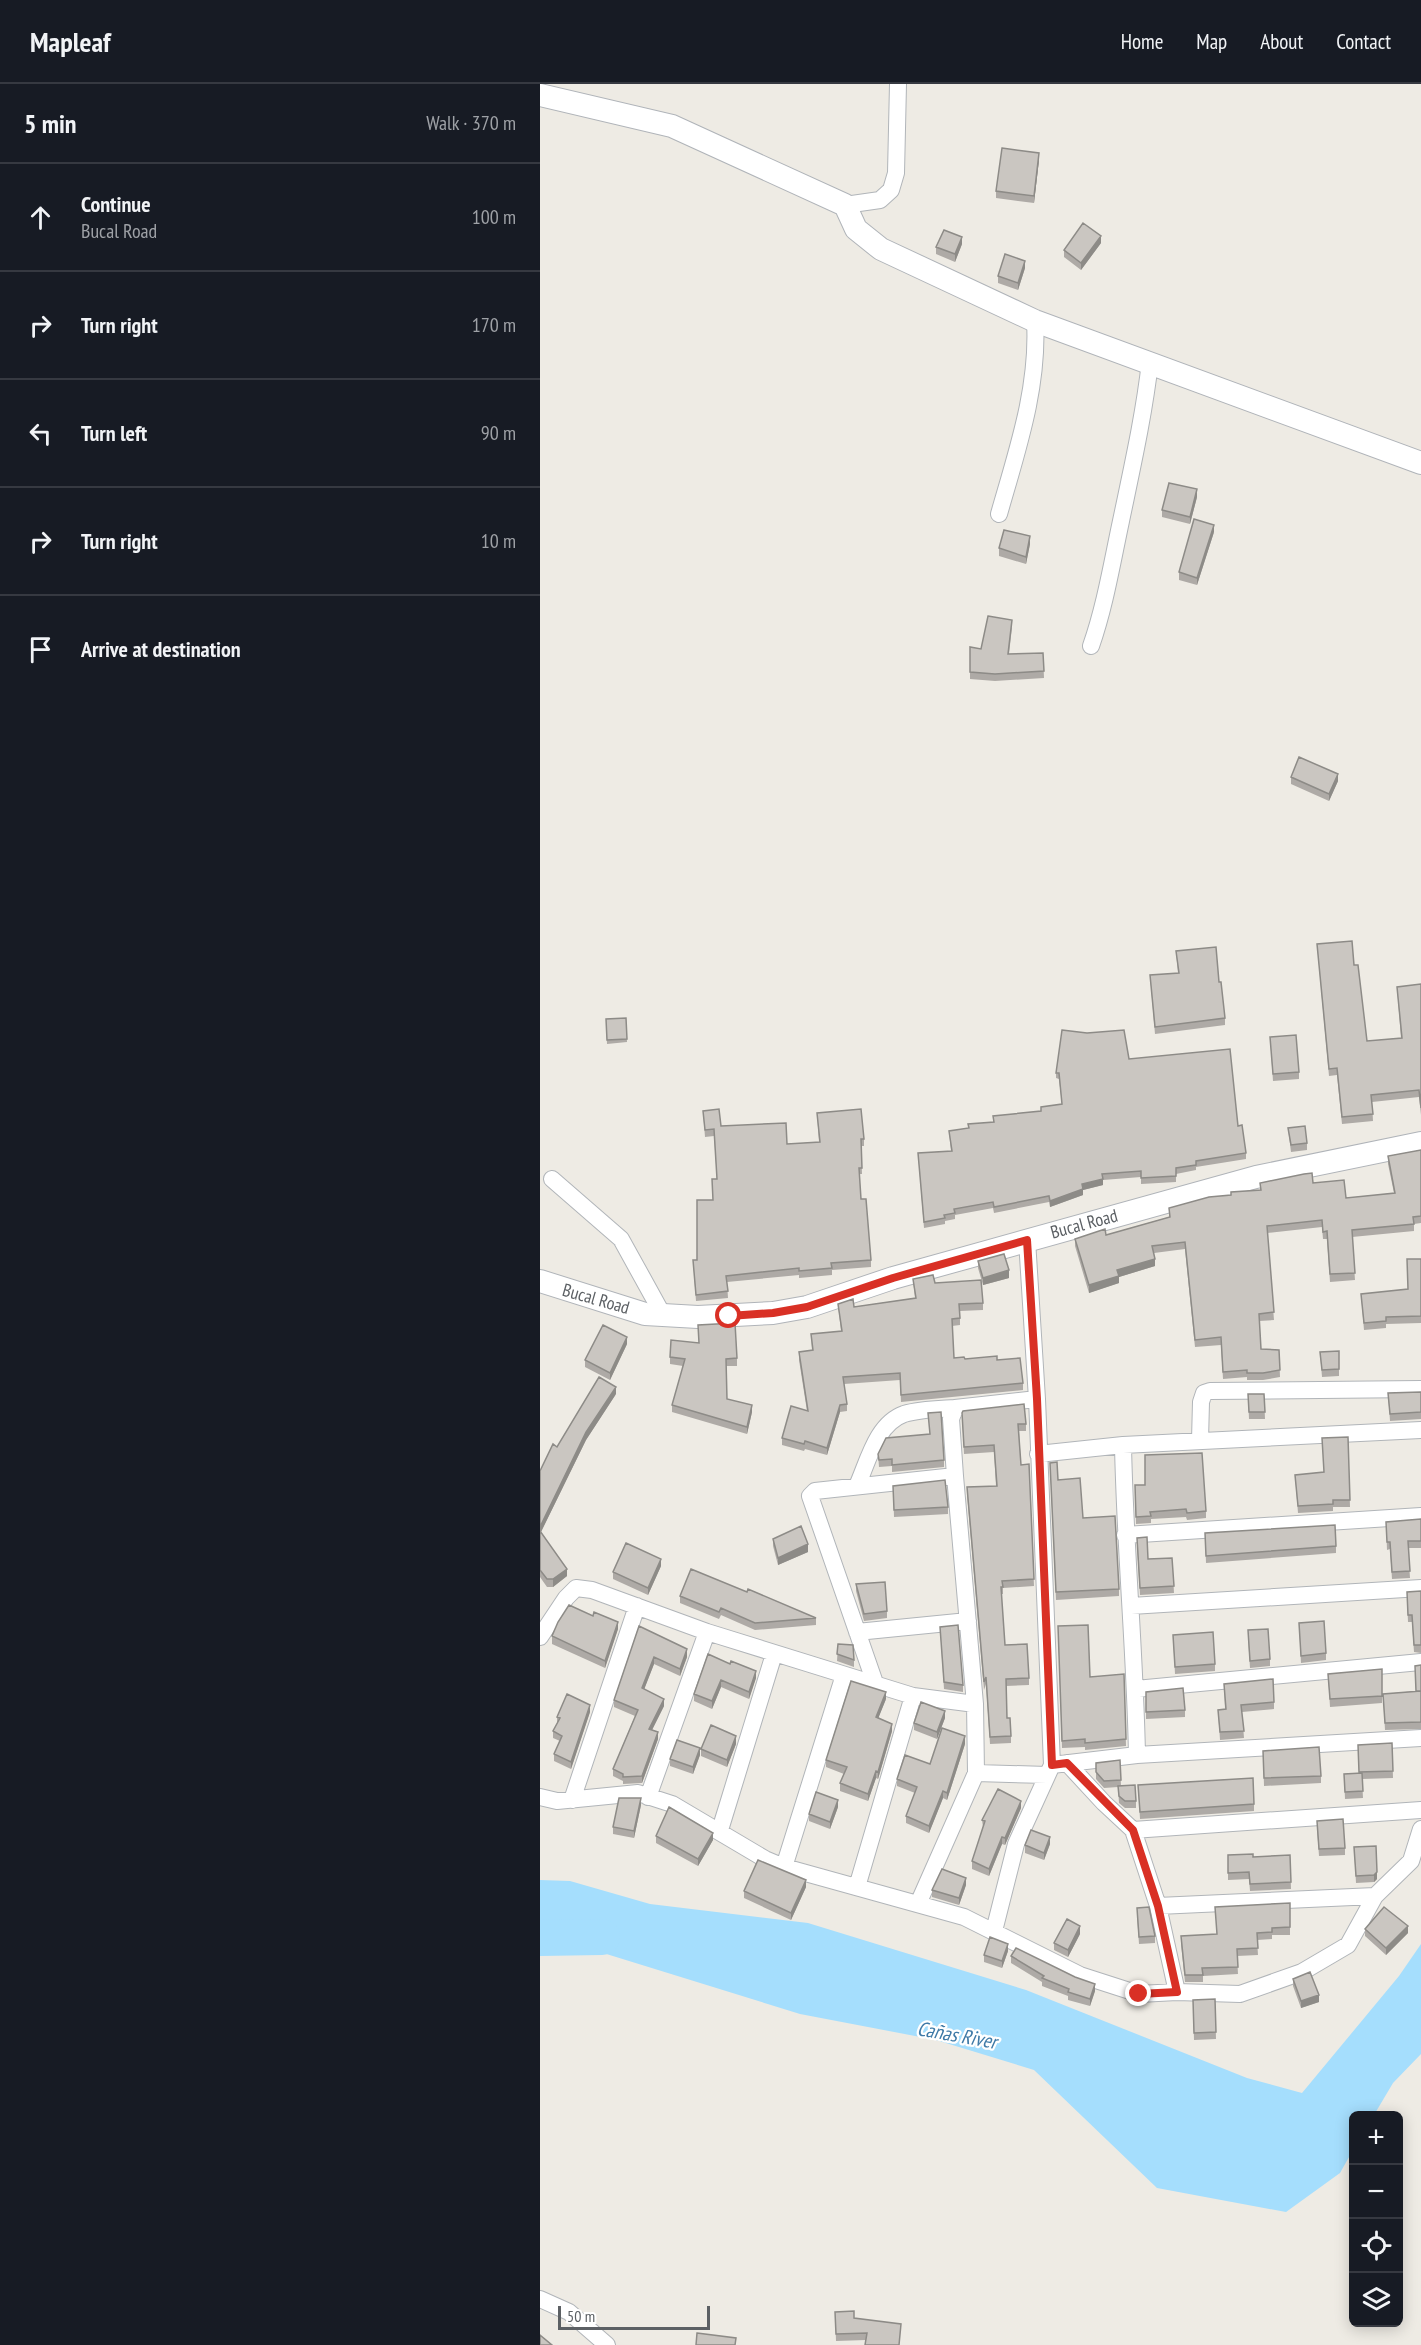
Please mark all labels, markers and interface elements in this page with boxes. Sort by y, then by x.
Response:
text: Mapleaf [30,23,111,60]
text: Home [1121,28,1163,55]
text: Map [1196,28,1227,55]
text: About [1260,28,1303,55]
text: Contact [1336,28,1391,55]
text: 5 min [24,107,77,140]
text: Walk · 370 m [426,110,516,136]
text: Continue [81,190,151,218]
icon: ahead [24,201,57,234]
text: 100 m [472,204,516,230]
text: Bucal Road [81,218,157,244]
icon: right [24,309,57,342]
text: Turn right [81,311,158,339]
text: 170 m [472,312,516,338]
icon: left [24,417,57,450]
text: Turn left [81,419,147,447]
text: 90 m [481,420,516,446]
icon: right [24,525,57,558]
text: Turn right [81,527,158,555]
text: 10 m [481,528,516,554]
icon: arrive [24,633,57,666]
text: Arrive at destination [81,635,241,663]
street label: Bucal Road [1048,1204,1120,1244]
street label: Bucal Road [560,1278,632,1319]
route start [715,1302,741,1328]
route end [1125,1980,1151,2006]
water label: Cañas River [915,2015,1001,2055]
map controls [1349,2111,1403,2327]
button: + [1349,2111,1403,2165]
button: − [1349,2165,1403,2219]
button: locate [1349,2219,1403,2273]
button: layers [1349,2273,1403,2327]
scale bar [558,2303,710,2330]
text: 50 m [567,2306,595,2326]

